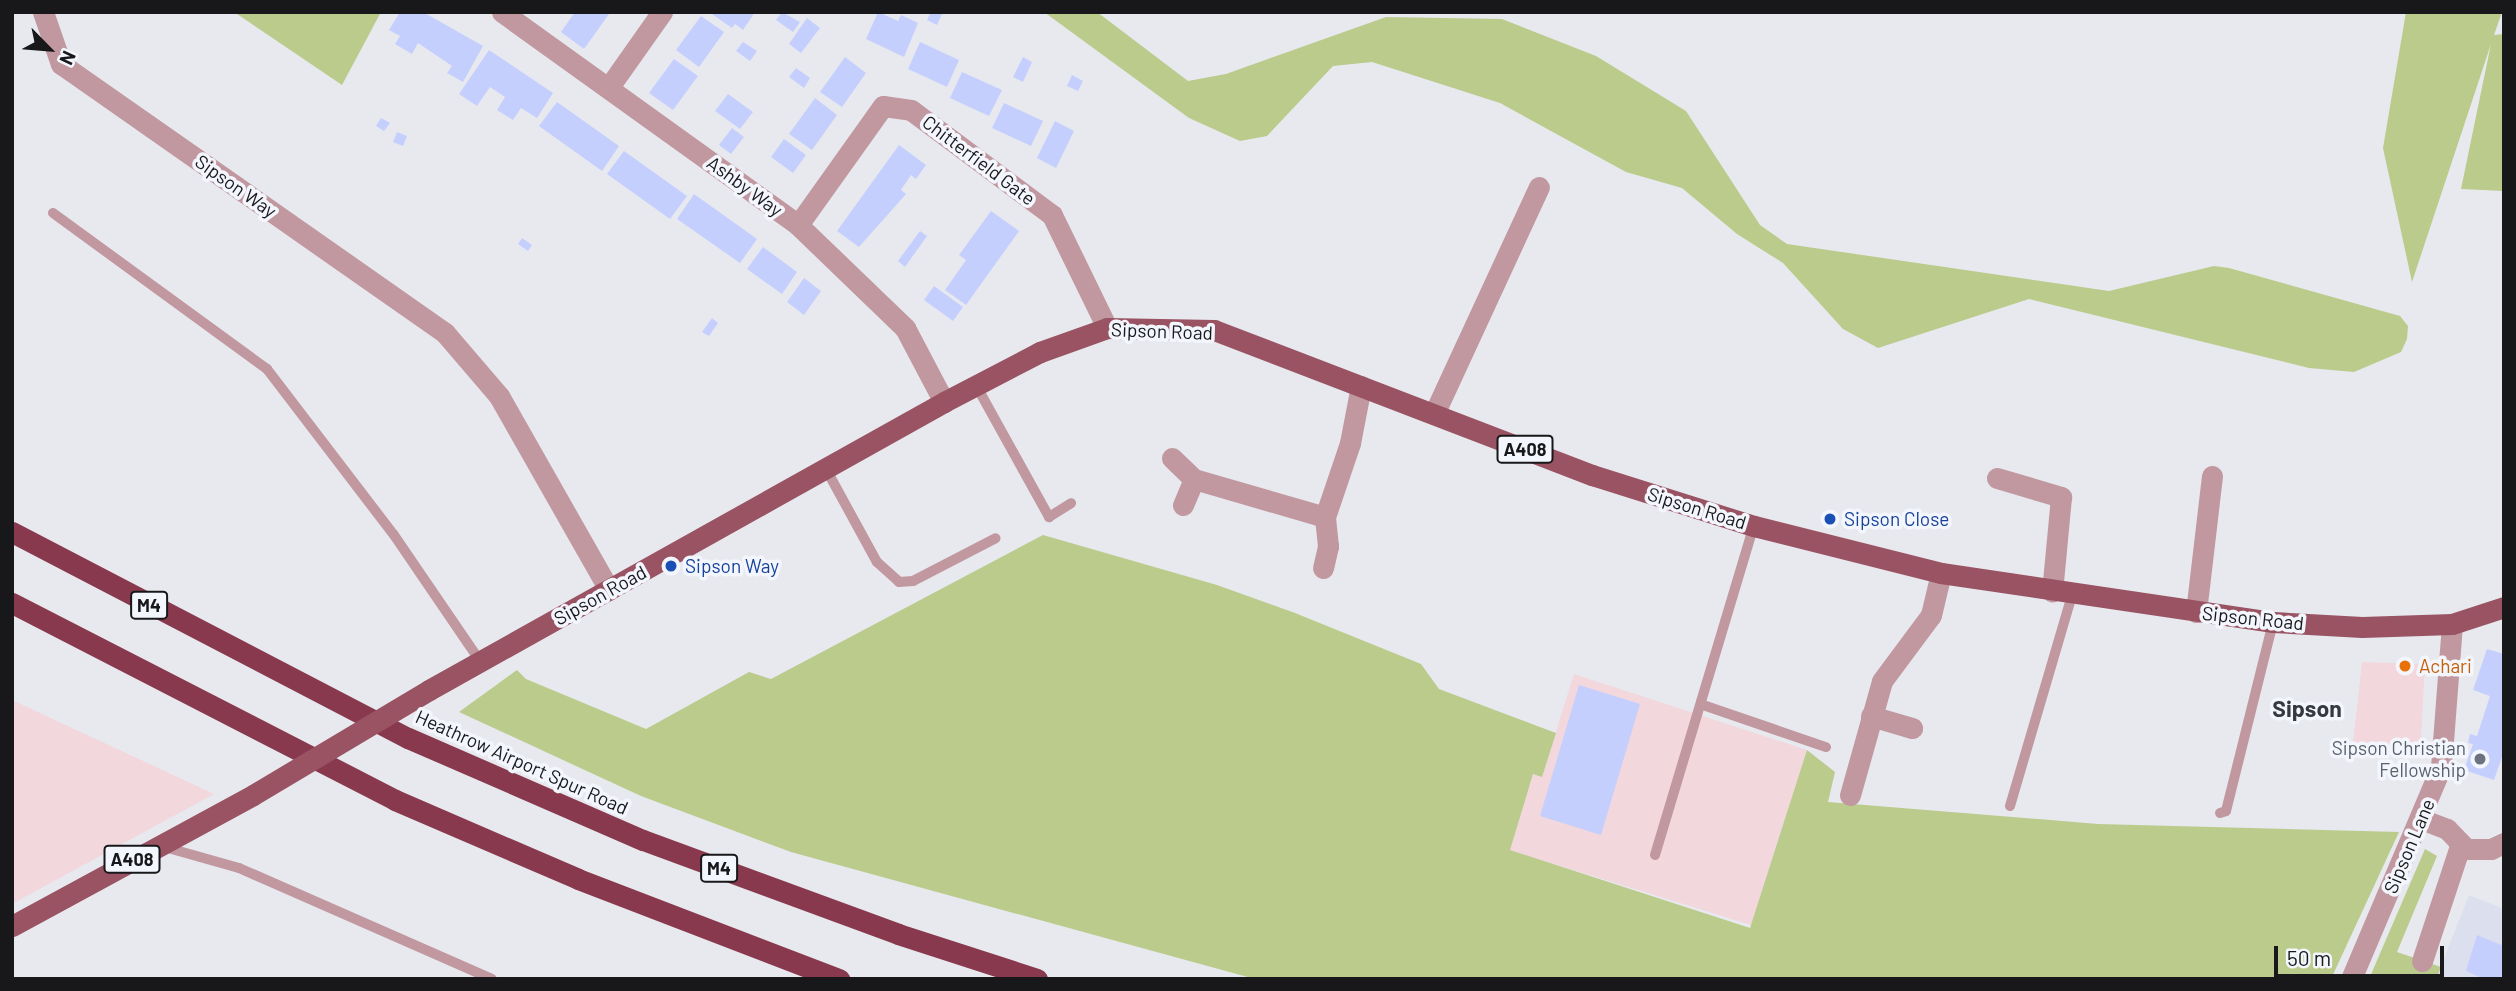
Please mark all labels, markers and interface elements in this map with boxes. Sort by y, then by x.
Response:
north arrow [14,14,84,84]
text: N [55,47,82,69]
street label: Chitterfield Gate [918,110,1040,210]
street label: Sipson Way [191,150,281,222]
street label: Ashby Way [703,151,787,221]
street label: Sipson Road [1111,318,1213,344]
road number: A408 [1495,434,1555,463]
street label: Sipson Road [1645,482,1749,534]
place label: Sipson Close [1844,508,1949,530]
marker: Sipson Close [1822,511,1838,527]
place label: Sipson Way [685,555,779,577]
marker: Sipson Way [663,558,679,574]
street label: Sipson Road [550,560,650,630]
road number: M4 [130,590,168,620]
street label: Sipson Road [2201,601,2305,635]
place label: Achari [2419,655,2472,677]
marker: Achari [2397,658,2413,674]
district label: Sipson [2272,694,2342,722]
street label: Heathrow Airport Spur Road [412,705,632,819]
place label: Sipson Christian Fellowship [2332,737,2466,781]
marker: Sipson Christian Fellowship [2472,751,2488,767]
street label: Sipson Lane [2379,795,2439,897]
road number: A408 [102,844,162,874]
road number: M4 [700,854,738,882]
scale bar [2278,932,2448,976]
text: 50 m [2287,945,2331,970]

